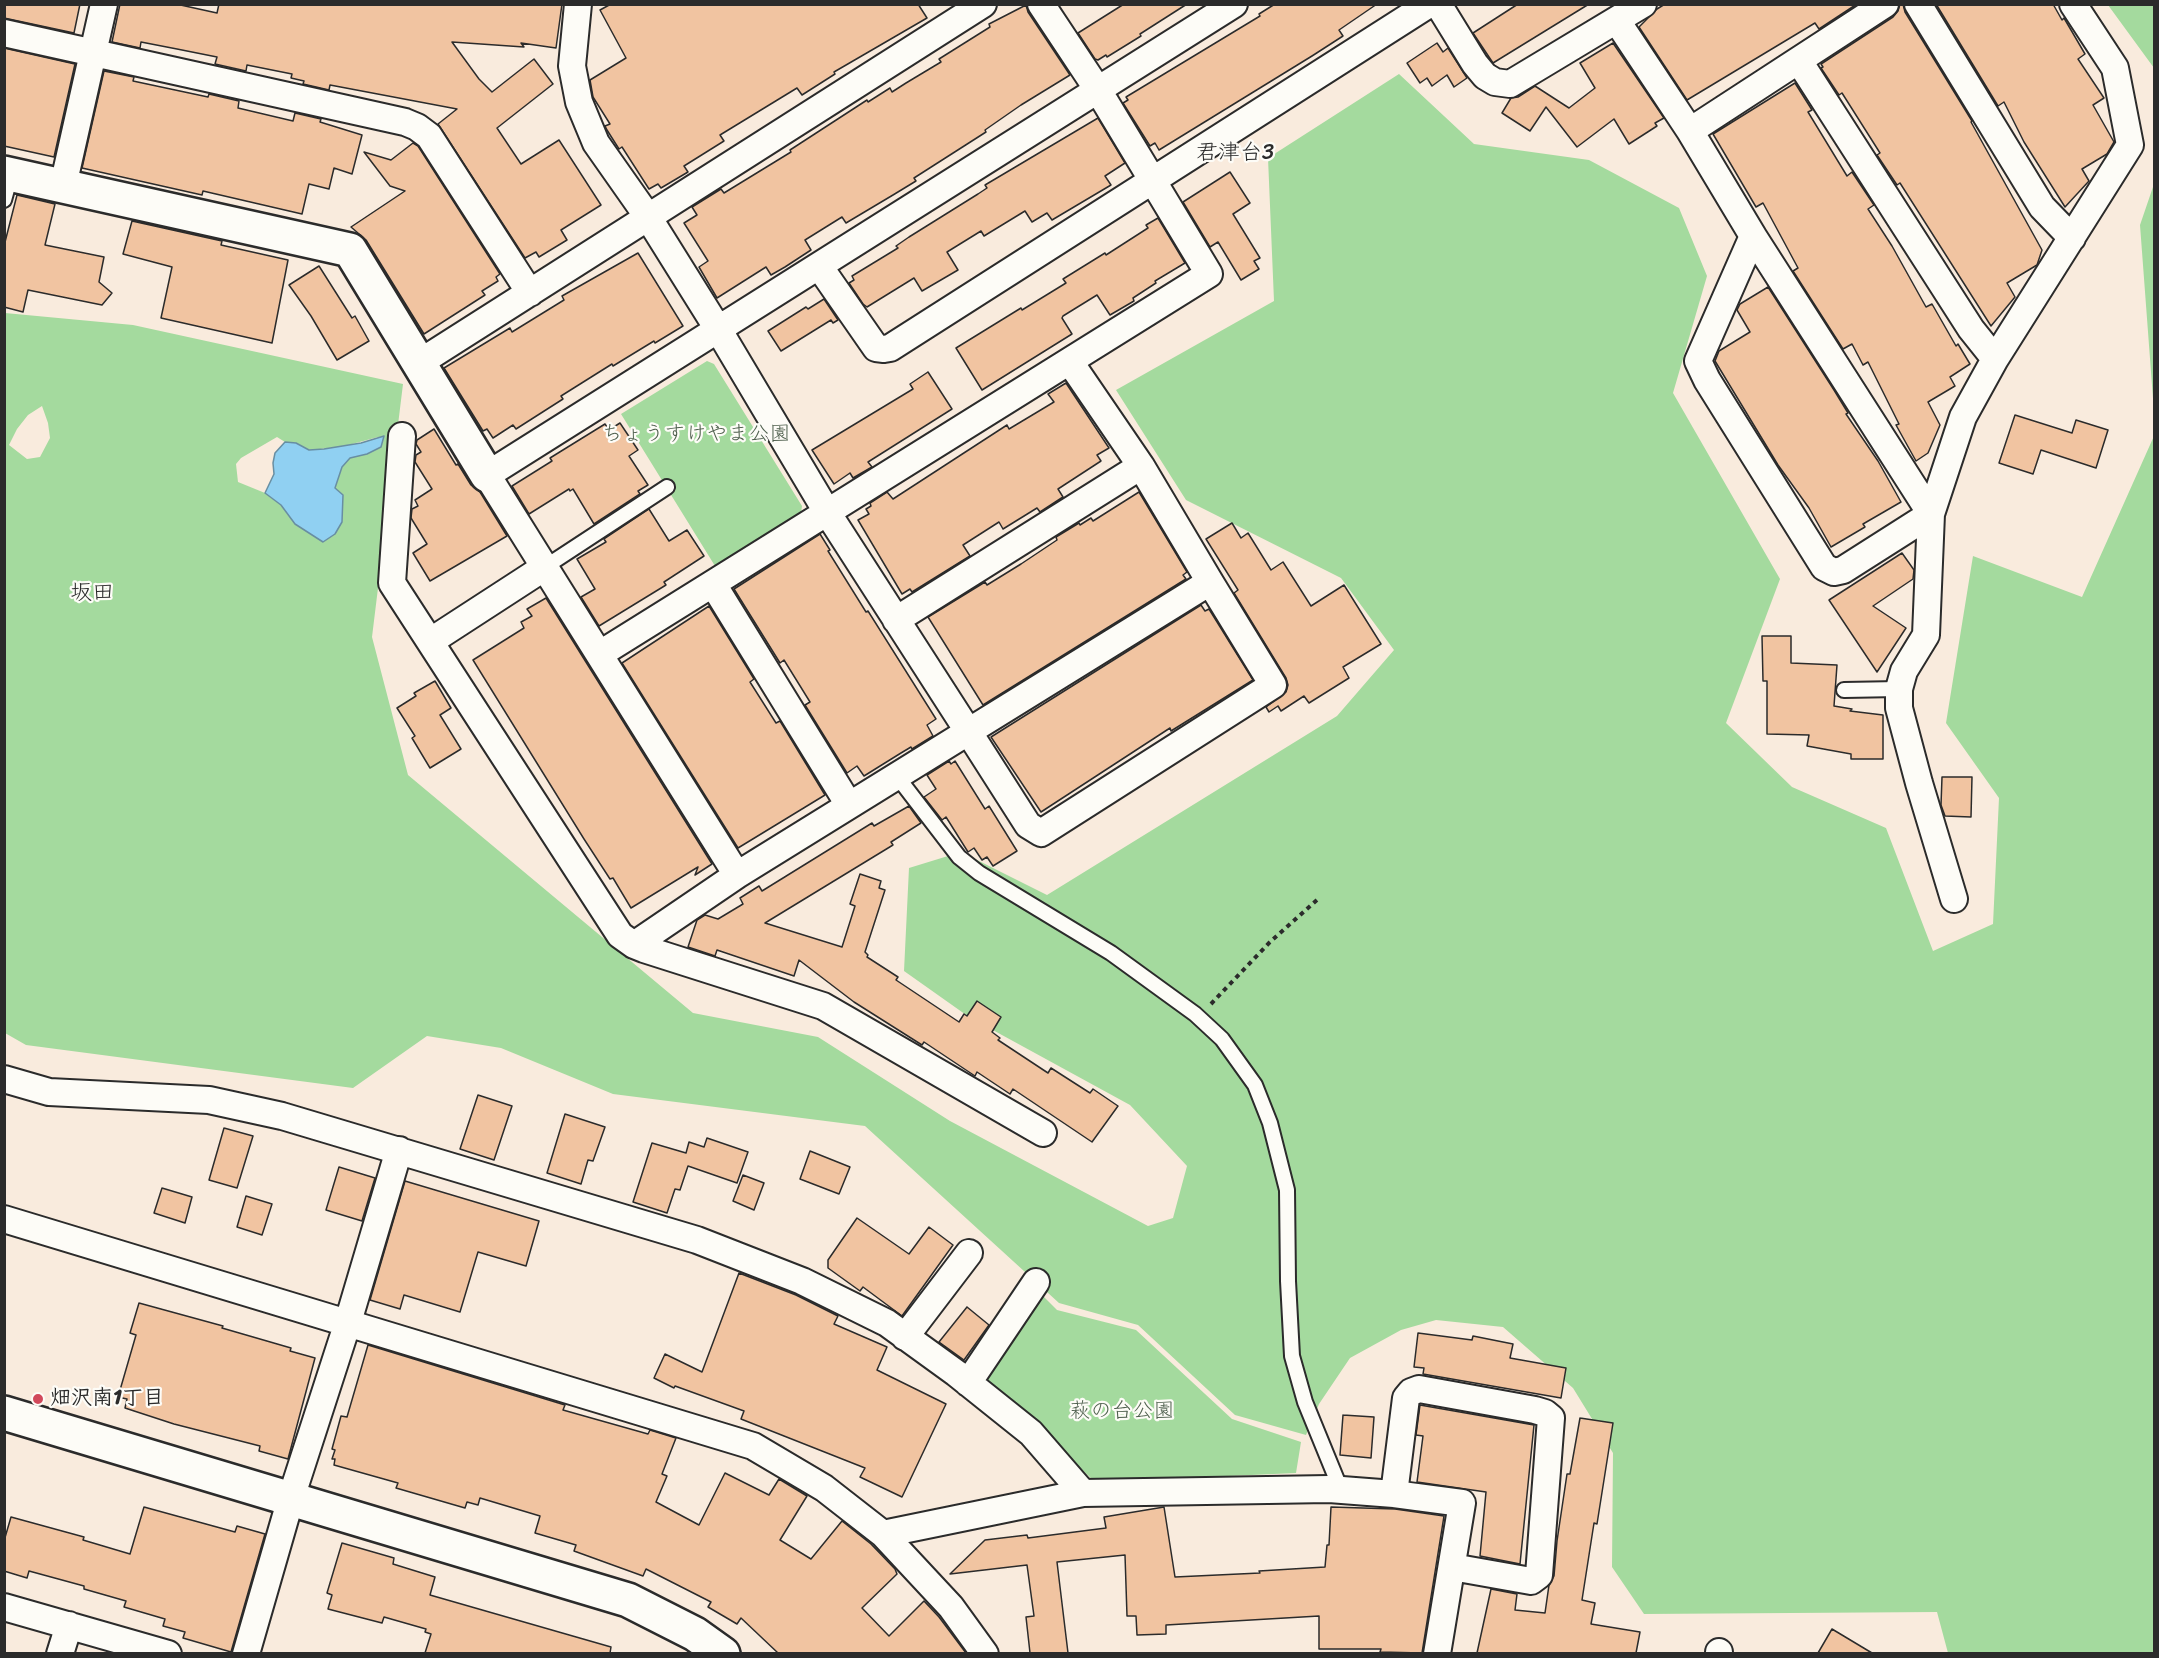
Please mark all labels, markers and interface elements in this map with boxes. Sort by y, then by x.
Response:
district label: 君津台3 [1196,140,1274,166]
park label: ちょうすけやま公園 [602,422,790,448]
district label: 坂田 [70,580,114,606]
place label: 畑沢南1丁目 [50,1386,164,1412]
marker: 畑沢南1丁目 [31,1392,45,1406]
park label: 萩の台公園 [1070,1399,1174,1425]

